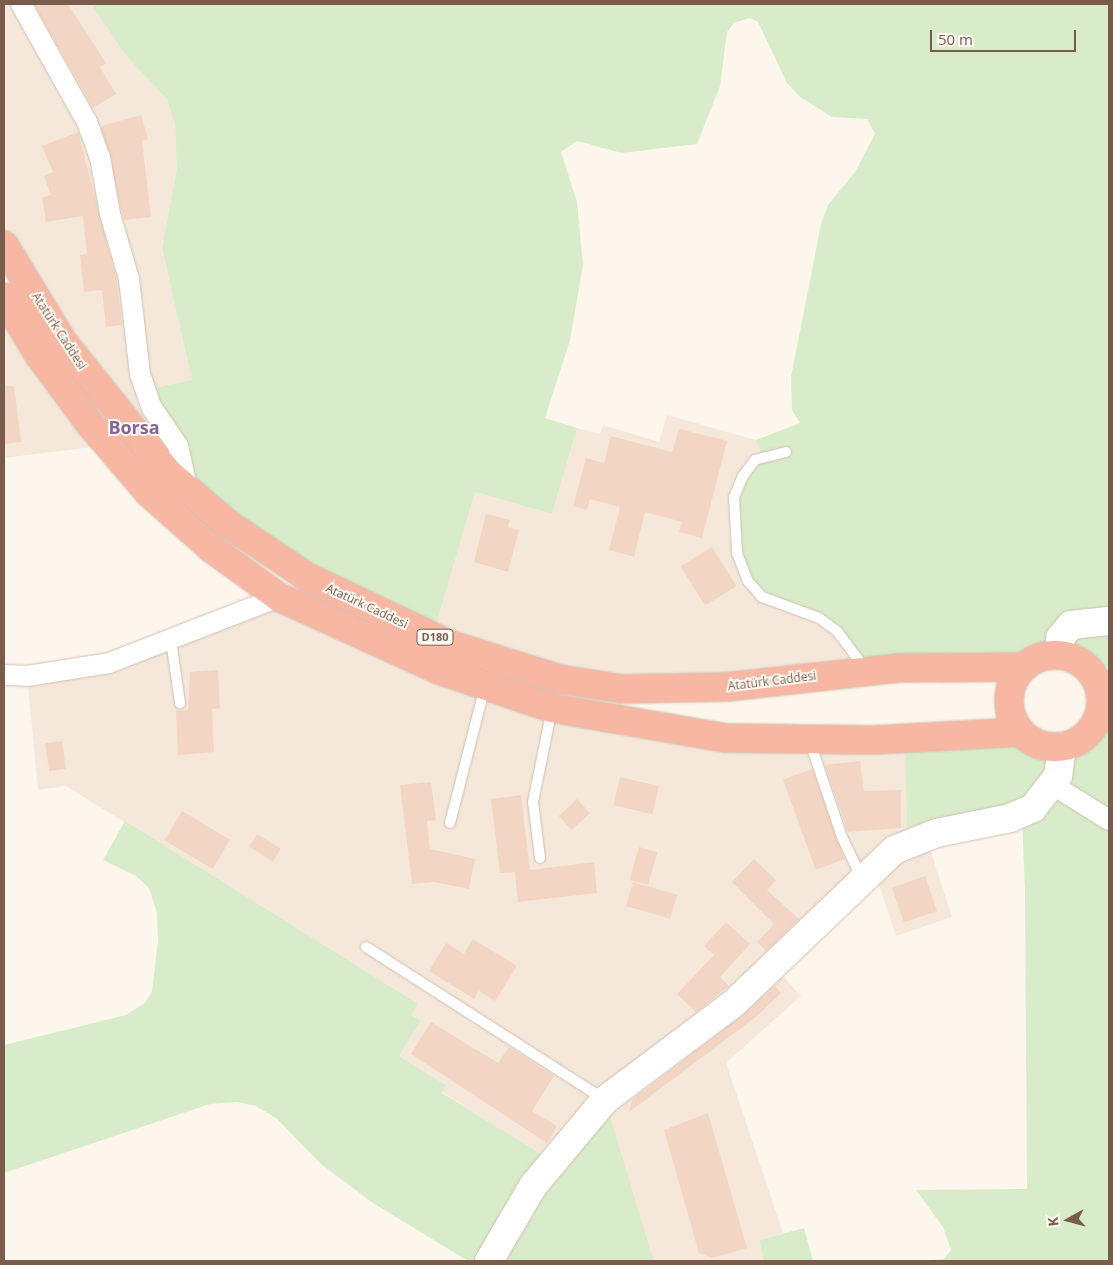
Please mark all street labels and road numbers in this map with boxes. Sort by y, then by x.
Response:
street label: Atatürk Caddesi [29,290,89,372]
street label: Atatürk Caddesi [324,581,410,631]
road number: D180 [416,628,454,646]
street label: Atatürk Caddesi [727,668,817,694]

